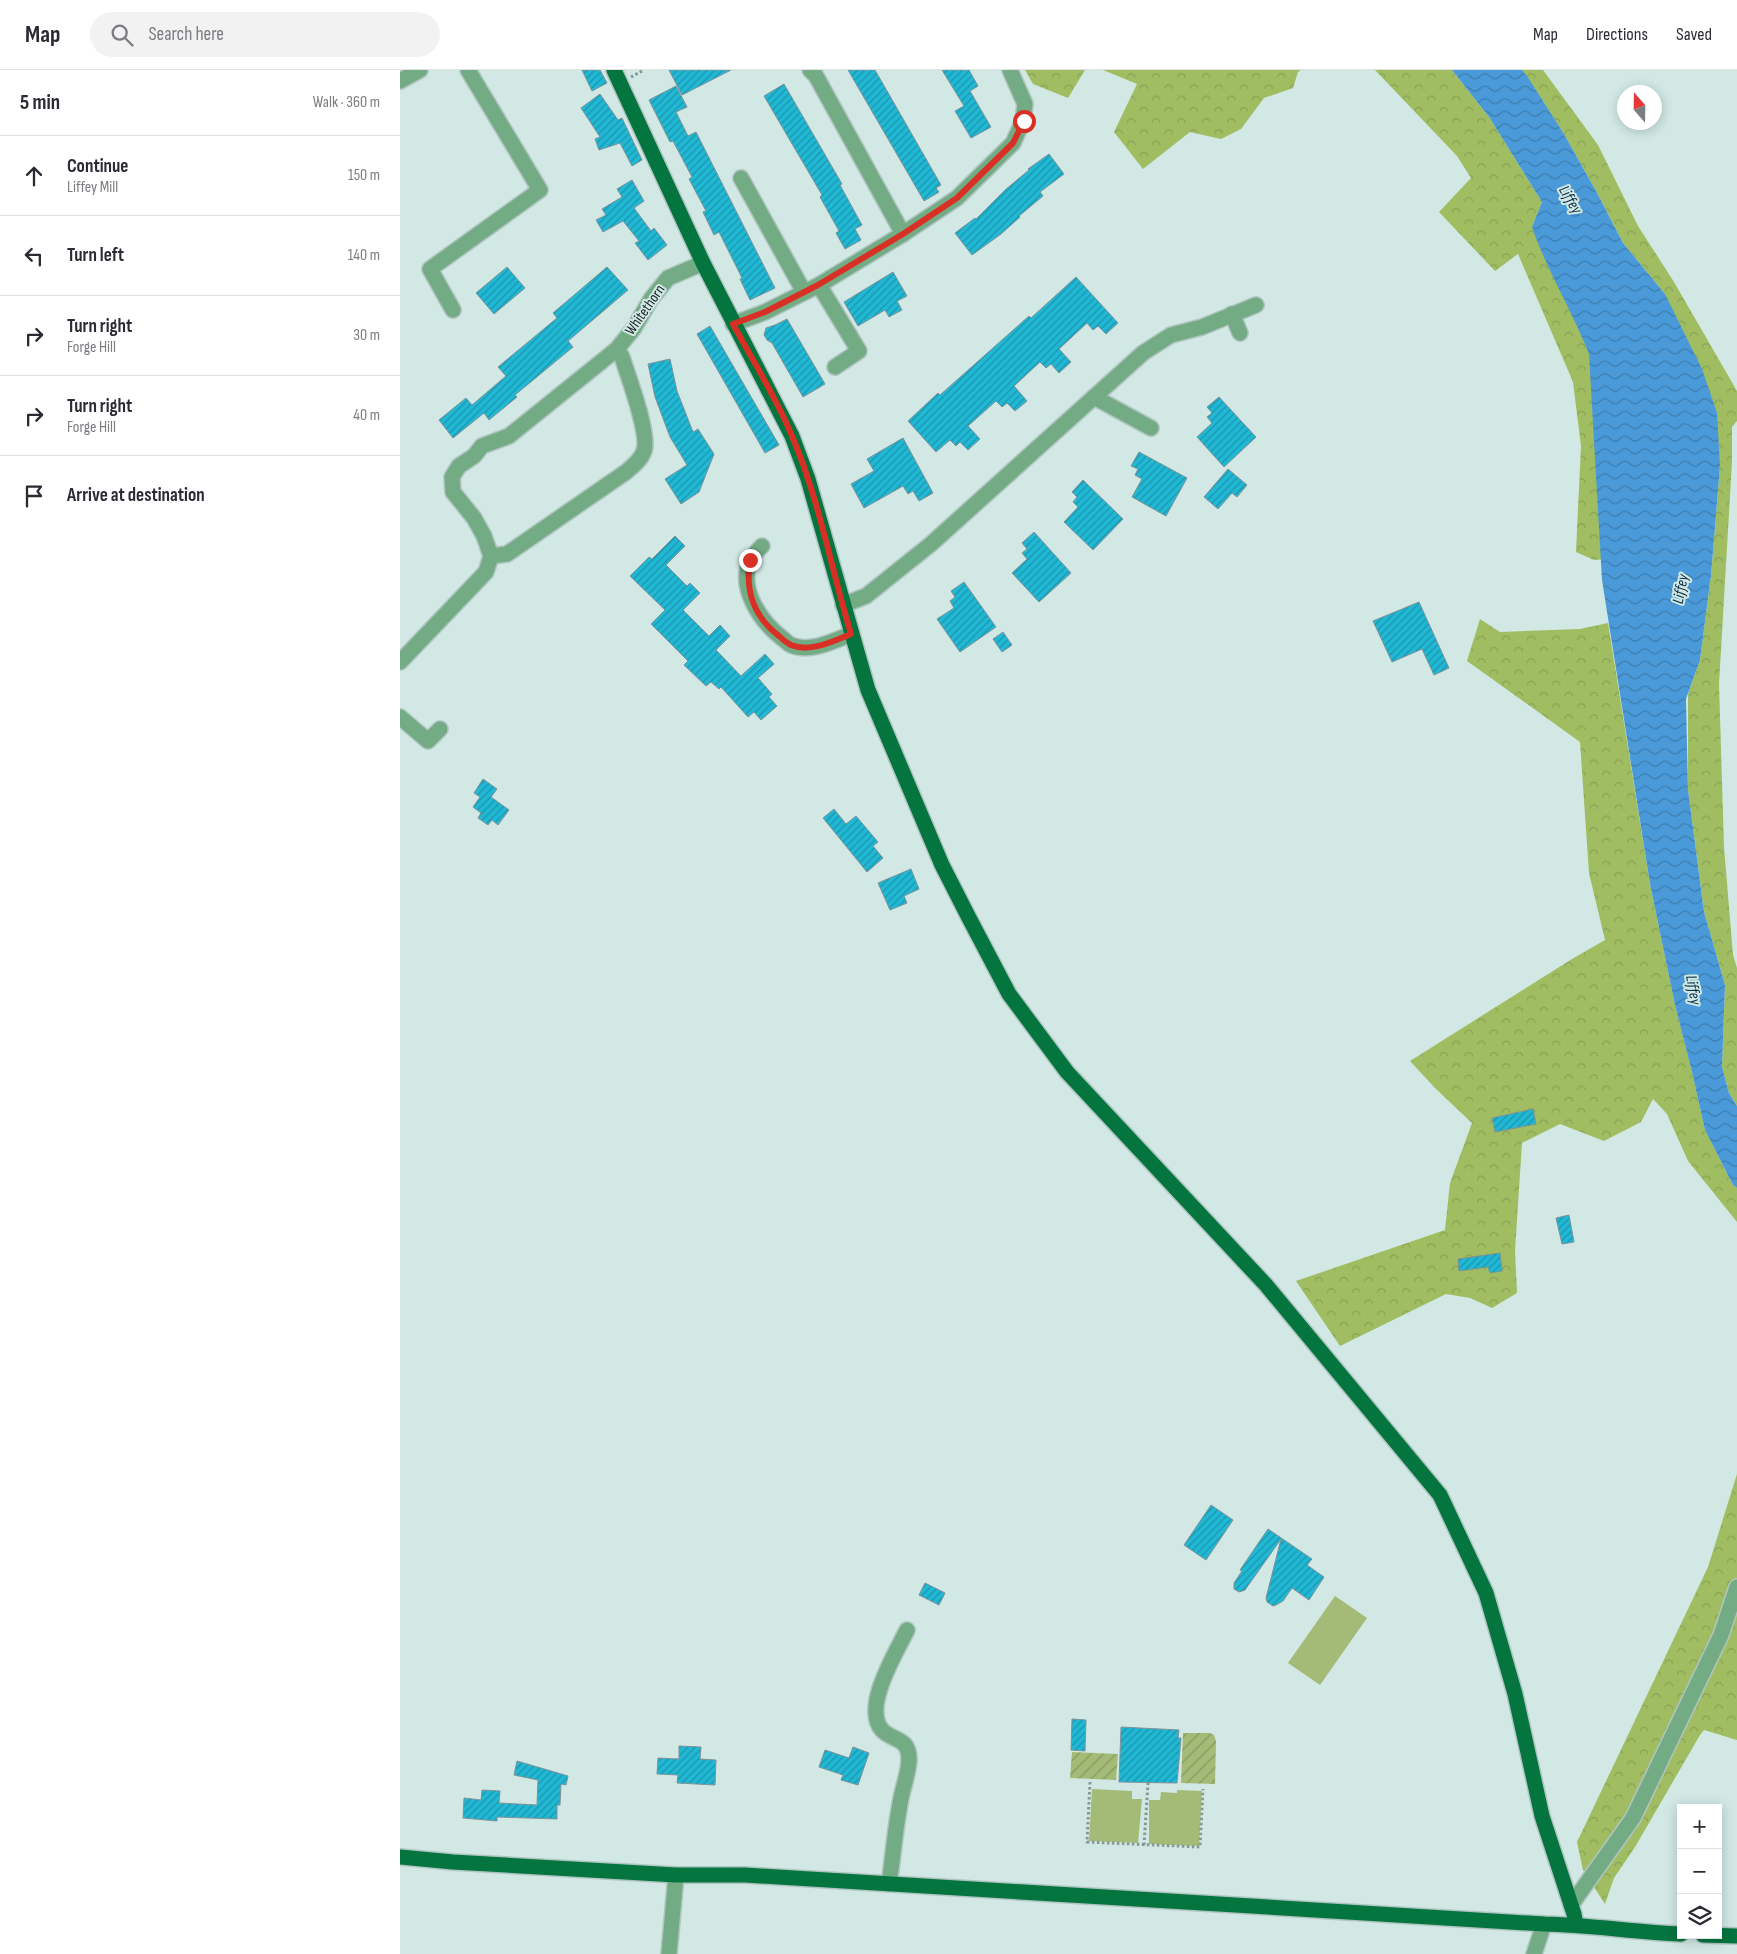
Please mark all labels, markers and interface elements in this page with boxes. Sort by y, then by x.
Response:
search box [90,12,440,57]
text: Map [25,20,60,49]
icon: search [108,21,136,49]
text: Search here [148,23,224,46]
text: Map [1533,24,1558,45]
text: Directions [1586,24,1648,45]
text: Saved [1676,24,1712,45]
north arrow [1617,85,1662,130]
text: 5 min [20,90,60,115]
text: Walk · 360 m [313,93,380,112]
route start [1013,110,1036,133]
text: Continue [67,155,128,178]
icon: ahead [20,162,48,190]
text: 150 m [348,166,380,185]
text: Liffey Mill [67,178,118,197]
water label: Liffey [1554,182,1586,218]
icon: left [20,242,48,270]
text: Turn left [67,244,124,267]
text: 140 m [348,246,380,265]
street label: Whitethorn [621,281,669,339]
text: Turn right [67,315,132,338]
icon: right [20,322,48,350]
text: 30 m [353,326,380,345]
text: Forge Hill [67,338,116,357]
text: Turn right [67,395,132,418]
icon: right [20,402,48,430]
text: 40 m [353,406,380,425]
text: Forge Hill [67,418,116,437]
icon: arrive [20,482,48,510]
text: Arrive at destination [67,484,205,507]
route end [739,549,762,572]
water label: Liffey [1669,572,1693,605]
water label: Liffey [1681,974,1705,1007]
map controls [1677,1804,1722,1939]
button: + [1677,1804,1722,1849]
button: − [1677,1849,1722,1894]
button: layers [1677,1894,1722,1939]

